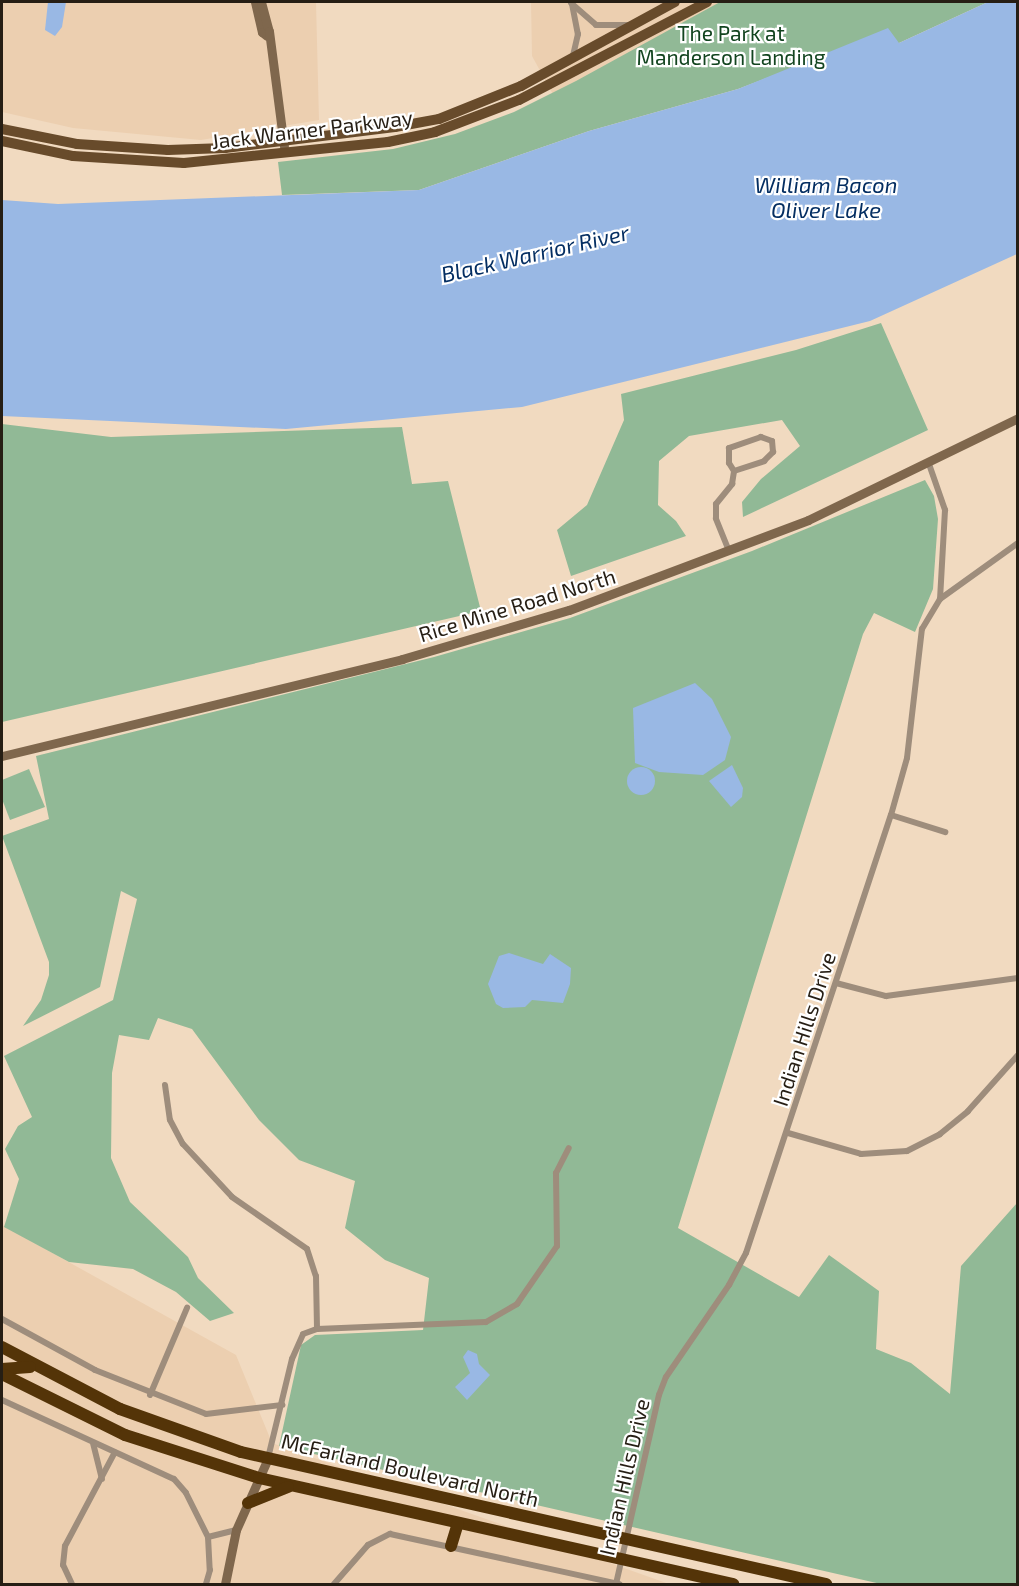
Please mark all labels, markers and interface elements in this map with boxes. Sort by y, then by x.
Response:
park label: The Park at Manderson Landing [636,20,826,70]
street label: Jack Warner Parkway [210,104,414,154]
water label: William Bacon Oliver Lake [755,171,897,222]
water label: Black Warrior River [438,218,632,288]
street label: Rice Mine Road North [416,563,618,647]
street label: Indian Hills Drive [767,949,841,1109]
street label: Indian Hills Drive [594,1396,654,1558]
street label: McFarland Boulevard North [279,1428,541,1512]

